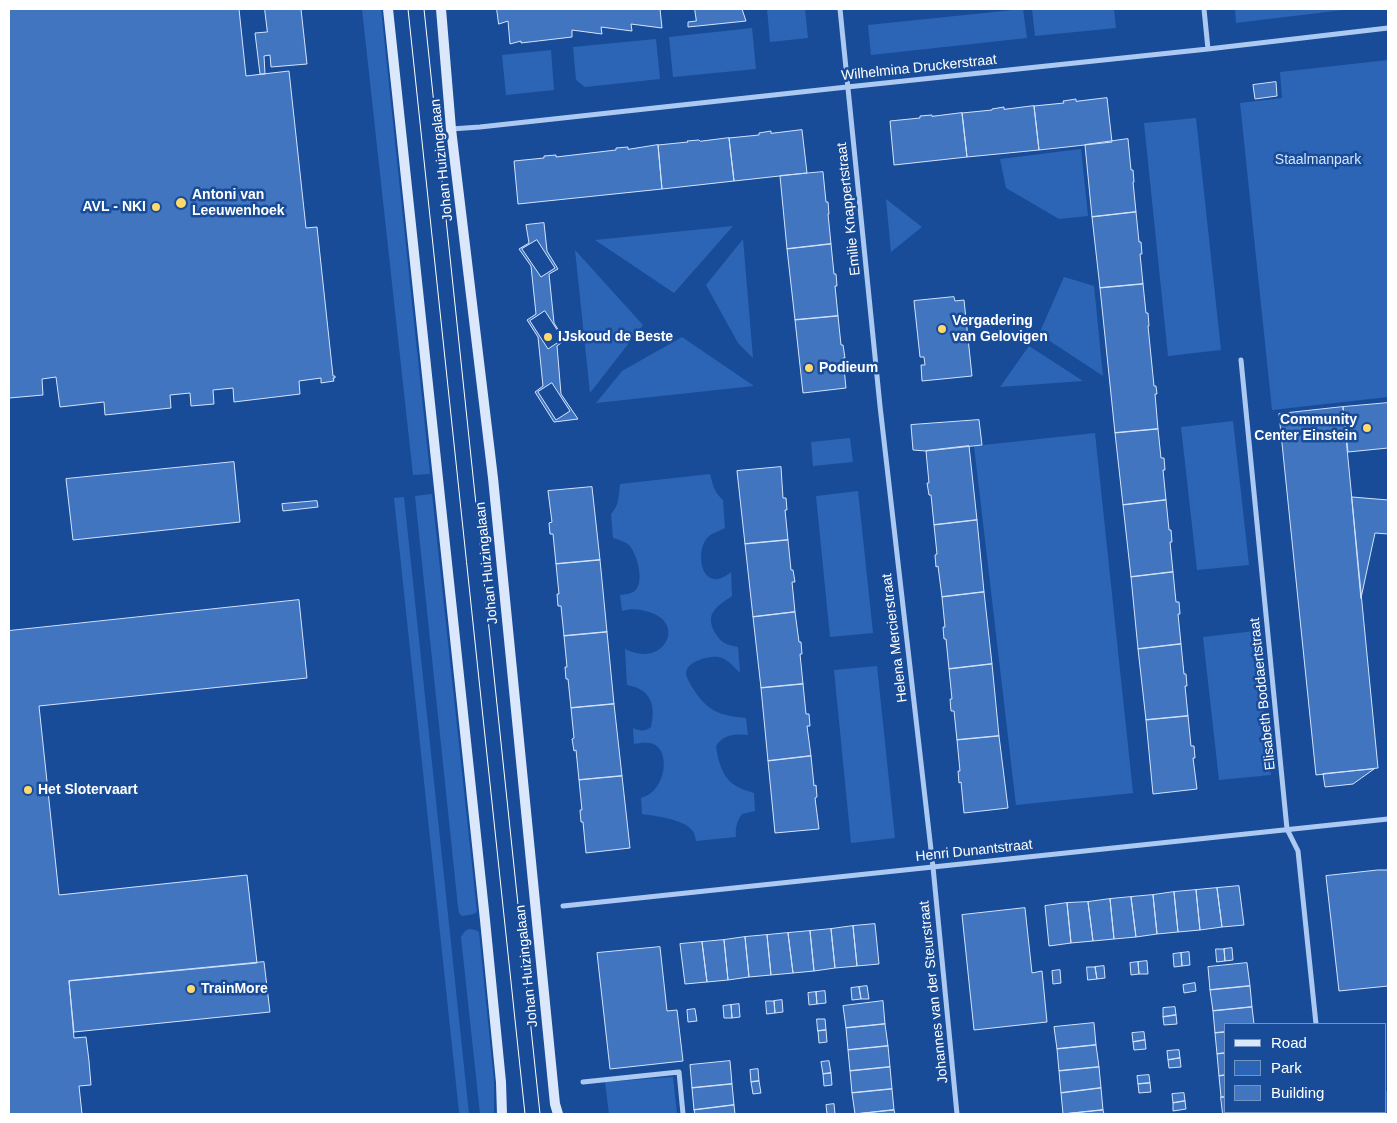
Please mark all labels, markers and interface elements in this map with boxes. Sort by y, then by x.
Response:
street label: Wilhelmina Druckerstraat [840,51,998,85]
street label: Johan Huizingalaan [427,98,457,222]
street label: Emilie Knappertstraat [834,142,864,276]
park label: Staalmanpark [1275,152,1361,168]
place label: Antoni van Leeuwenhoek [192,187,285,220]
marker: Antoni van Leeuwenhoek [174,196,188,210]
place label: AVL - NKI [82,199,146,215]
marker: AVL - NKI [150,201,162,213]
place label: Vergadering van Gelovigen [952,313,1048,346]
marker: Vergadering van Gelovigen [936,323,948,335]
place label: IJskoud de Beste [558,329,673,345]
marker: IJskoud de Beste [542,331,554,343]
place label: Podieum [819,360,878,376]
marker: Podieum [803,362,815,374]
place label: Community Center Einstein [1254,412,1357,444]
marker: Community Center Einstein [1361,422,1373,434]
street label: Johan Huizingalaan [472,501,502,625]
street label: Helena Mercierstraat [879,572,911,704]
street label: Elisabeth Boddaertstraat [1247,617,1279,771]
place label: Het Slotervaart [38,782,138,798]
marker: Het Slotervaart [22,784,34,796]
street label: Henri Dunantstraat [915,837,1033,865]
street label: Johannes van der Steurstraat [916,900,952,1084]
street label: Johan Huizingalaan [512,904,542,1028]
place label: TrainMore [201,981,268,997]
marker: TrainMore [185,983,197,995]
legend [1224,1023,1387,1113]
text: Road [1271,1034,1307,1051]
text: Park [1271,1059,1302,1076]
text: Building [1271,1084,1324,1101]

